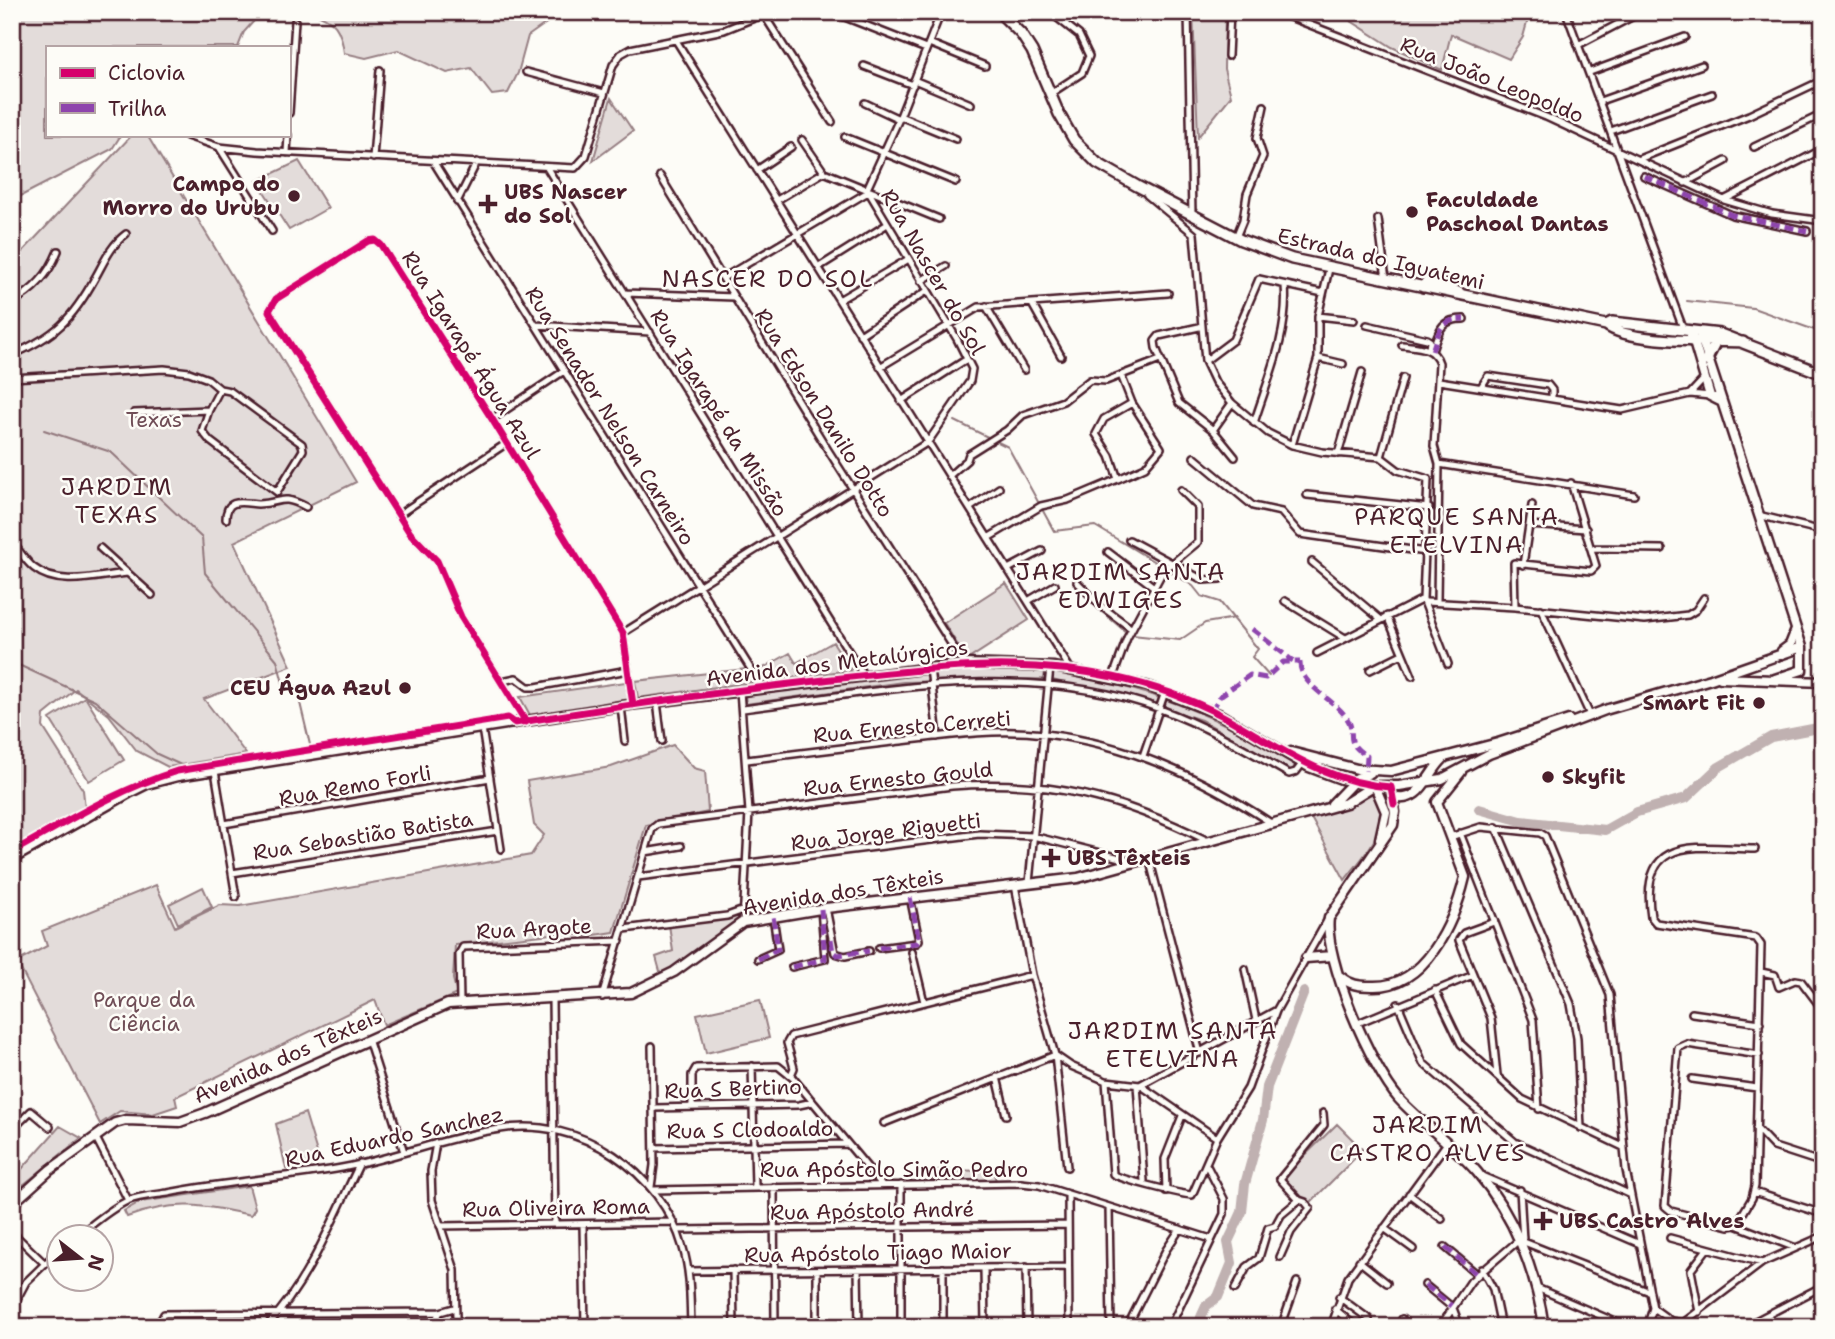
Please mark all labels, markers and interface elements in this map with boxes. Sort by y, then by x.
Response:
street label: Rua João Leopoldo [1396,30,1588,130]
legend [46,46,290,136]
text: Ciclovia [108,59,185,87]
text: Trilha [108,95,166,123]
place label: Campo do Morro do Urubu [102,170,280,222]
place label: UBS Nascer do Sol [504,178,627,230]
street label: Rua Nascer do Sol [874,184,992,361]
place label: Faculdade Paschoal Dantas [1426,186,1609,238]
marker: Campo do Morro do Urubu [286,188,302,204]
marker: UBS Nascer do Sol [478,194,498,214]
marker: Faculdade Paschoal Dantas [1404,204,1420,220]
street label: Estrada do Iguatemi [1275,222,1487,296]
street label: Rua Igarapé Água Azul [395,245,548,465]
district label: NASCER DO SOL [661,263,875,295]
street label: Rua Senador Nelson Carneiro [519,281,701,551]
street label: Rua Edson Danilo Dotto [748,303,900,523]
street label: Rua Igarapé da Missão [644,304,794,522]
park label: Texas [126,406,182,434]
district label: JARDIM TEXAS [61,471,173,531]
district label: PARQUE SANTA ETELVINA [1354,501,1560,561]
district label: JARDIM SANTA EDWIGES [1015,556,1227,616]
street label: Avenida dos Metalúrgicos [704,633,970,693]
place label: CEU Água Azul [230,673,391,702]
marker: CEU Água Azul [397,680,413,696]
place label: Smart Fit [1642,689,1745,717]
marker: Smart Fit [1751,695,1767,711]
street label: Rua Ernesto Cerreti [812,704,1012,750]
street label: Rua Ernesto Gould [802,755,994,803]
street label: Rua Remo Forli [277,759,433,813]
place label: Skyfit [1562,763,1625,791]
marker: Skyfit [1540,769,1556,785]
street label: Rua Sebastião Batista [251,805,475,867]
street label: Rua Jorge Riguetti [789,806,983,858]
place label: UBS Têxteis [1067,844,1191,872]
marker: UBS Têxteis [1041,848,1061,868]
street label: Avenida dos Têxteis [740,862,946,922]
street label: Rua Argote [475,912,593,946]
park label: Parque da Ciência [93,986,195,1038]
street label: Avenida dos Têxteis [189,1002,387,1110]
district label: JARDIM SANTA ETELVINA [1067,1015,1279,1075]
street label: Rua S Bertino [664,1073,802,1105]
street label: Rua Eduardo Sanchez [282,1100,506,1174]
district label: JARDIM CASTRO ALVES [1330,1109,1526,1169]
street label: Rua S Clodoaldo [666,1115,834,1145]
street label: Rua Apóstolo Simão Pedro [760,1156,1028,1184]
street label: Rua Oliveira Roma [462,1192,650,1224]
street label: Rua Apóstolo André [770,1195,974,1227]
place label: UBS Castro Alves [1559,1207,1745,1235]
marker: UBS Castro Alves [1533,1211,1553,1231]
north arrow [46,1224,116,1294]
street label: Rua Apóstolo Tiago Maior [744,1237,1012,1269]
text: N [82,1252,110,1274]

